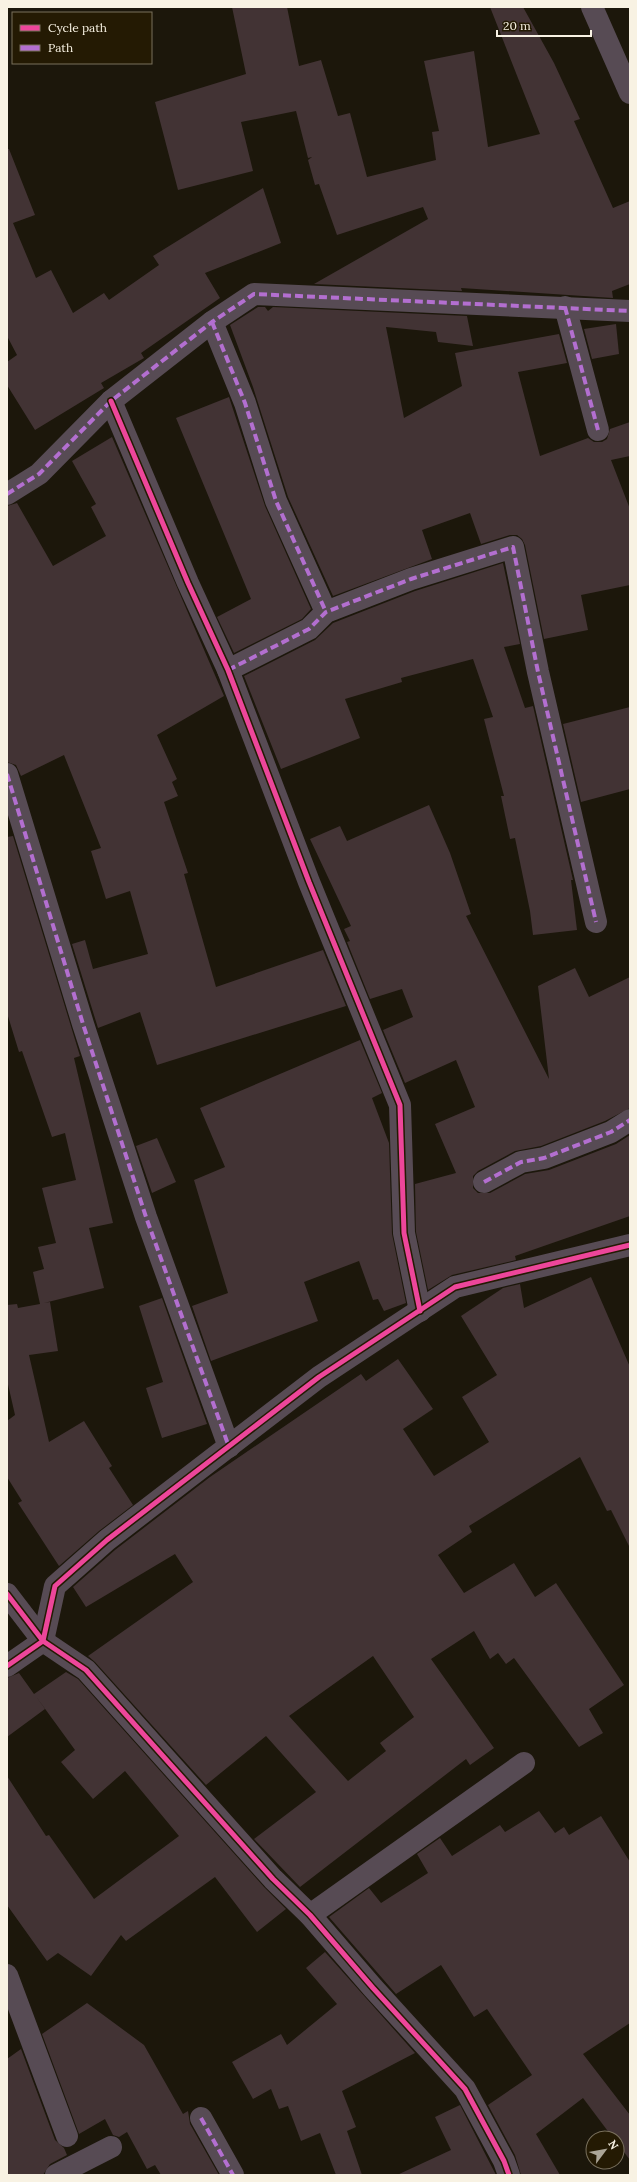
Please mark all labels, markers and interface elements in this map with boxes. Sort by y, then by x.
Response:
legend [12,12,152,64]
scale bar [497,12,591,38]
text: 20 m [503,18,531,33]
text: Cycle path [48,20,107,35]
text: Path [48,40,73,55]
north arrow [585,2130,625,2170]
text: N [605,2137,622,2152]

